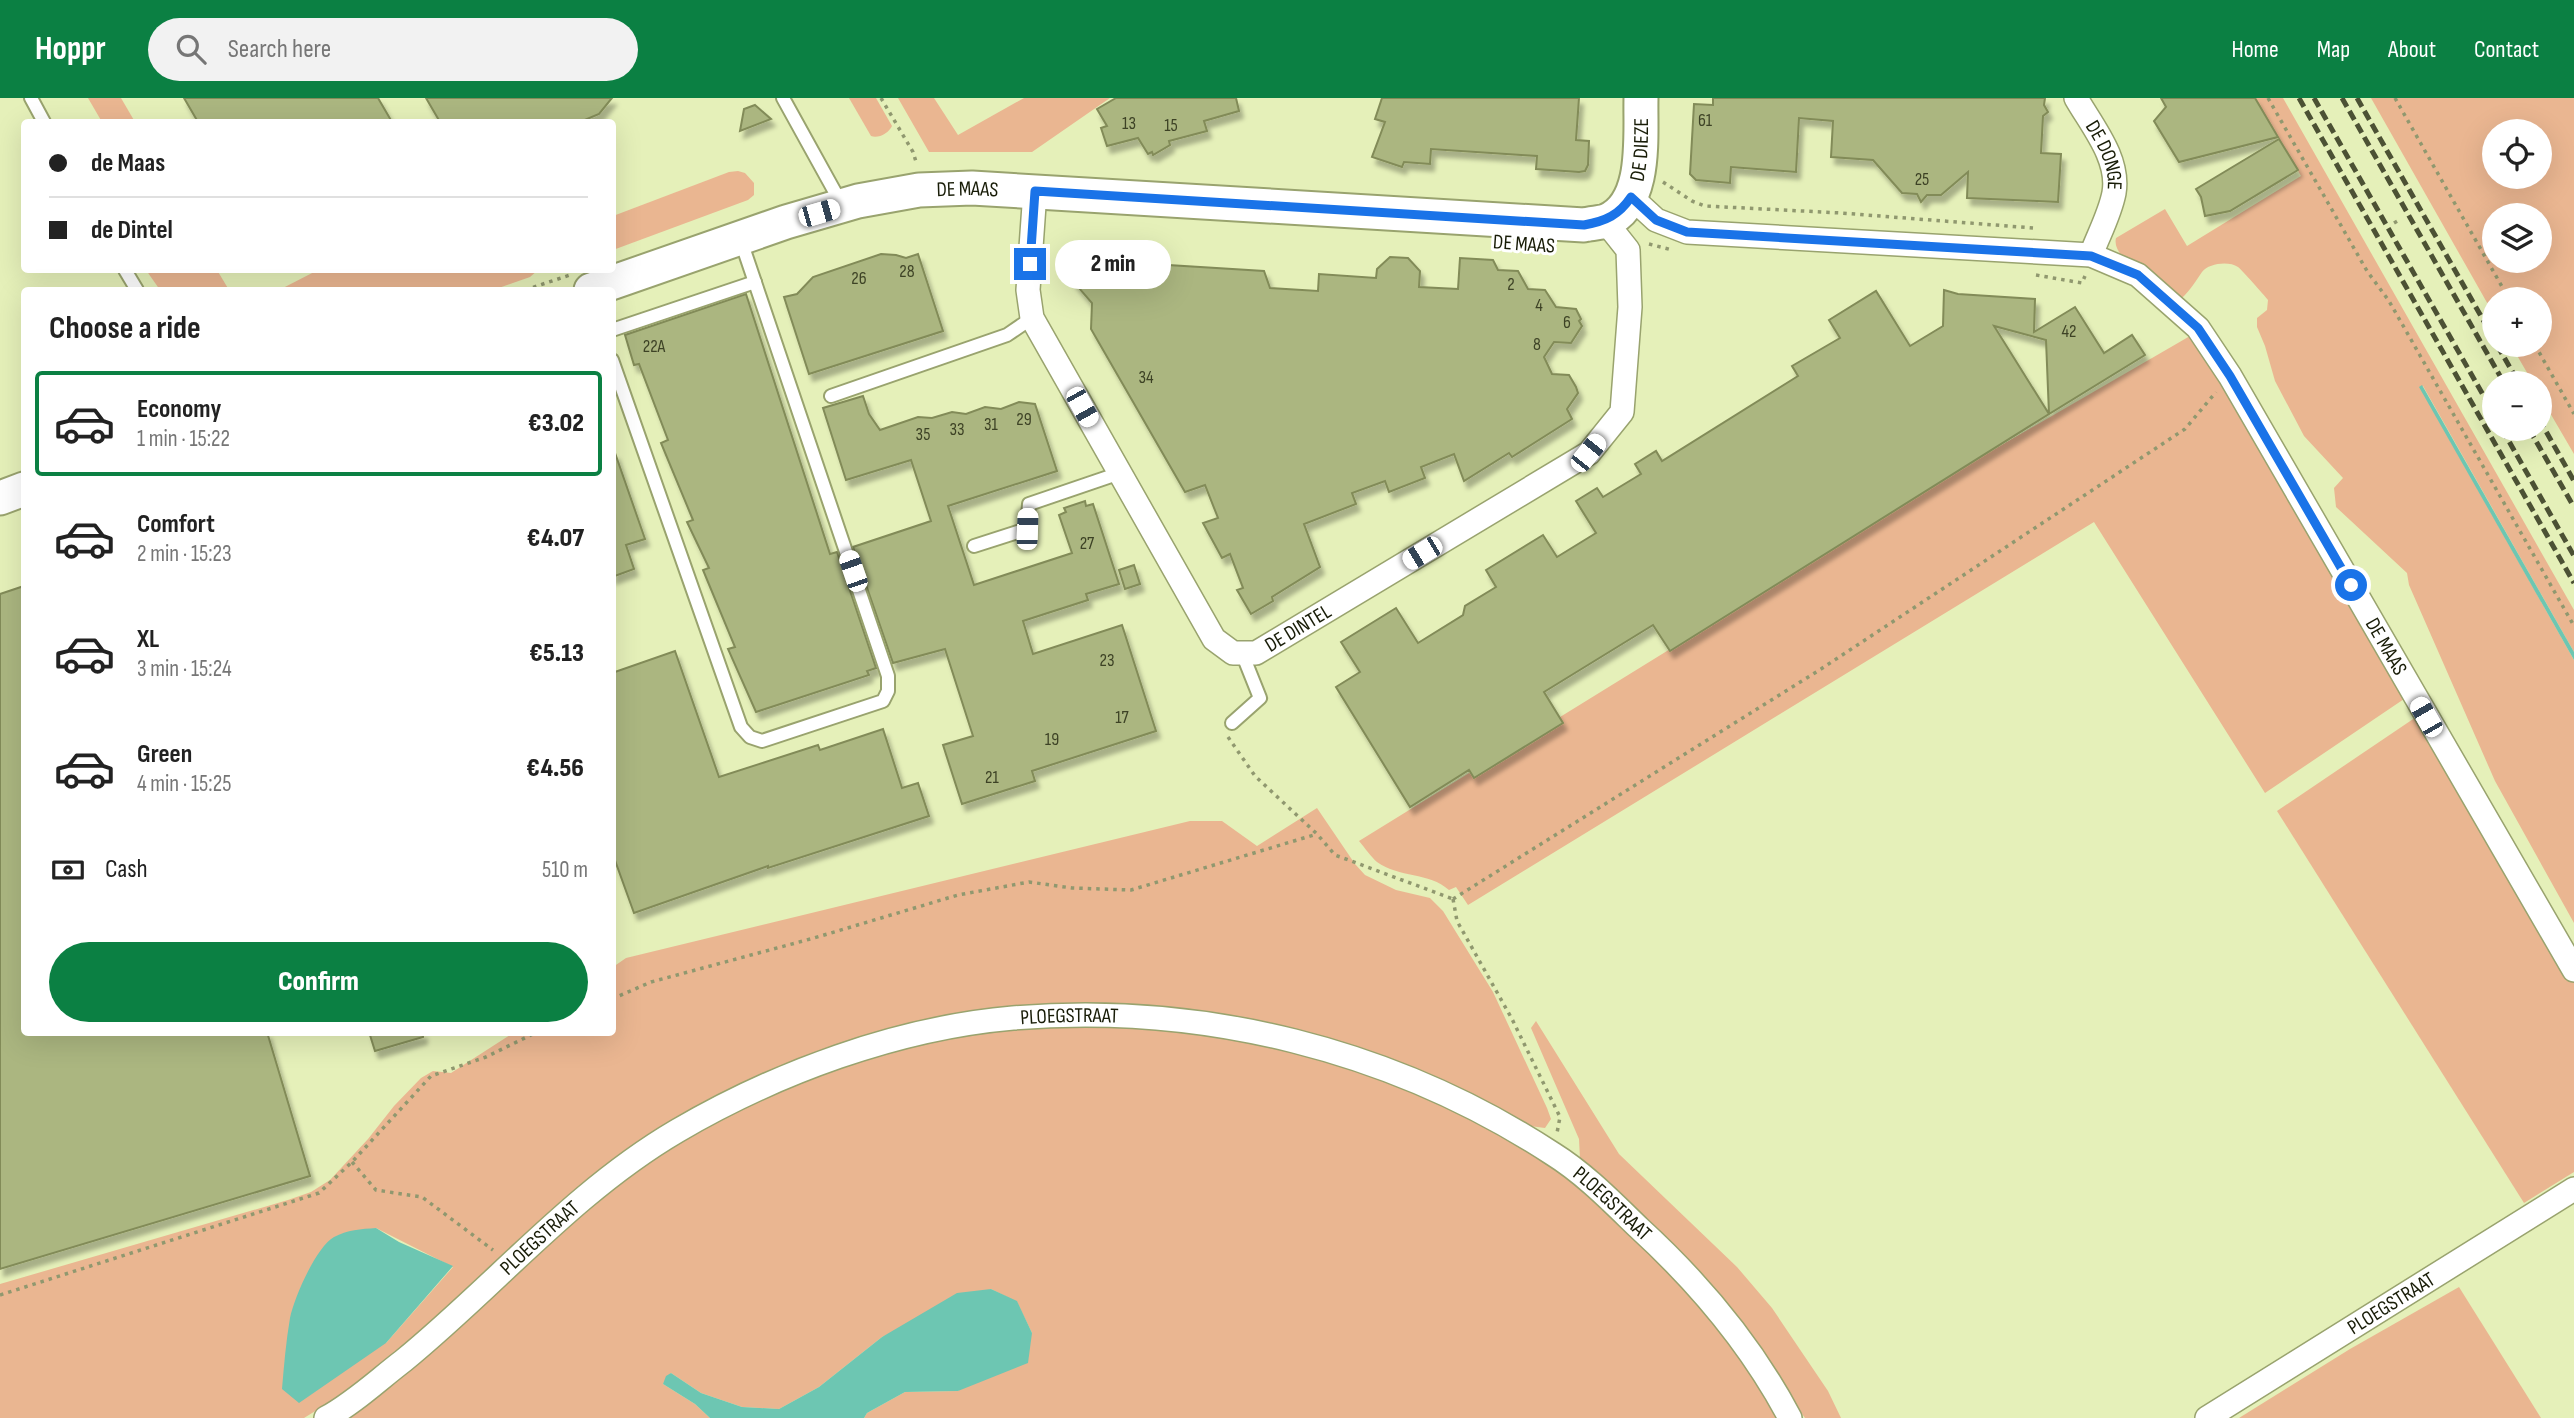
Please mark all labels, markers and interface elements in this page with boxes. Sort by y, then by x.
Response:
search box [148,18,638,81]
text: Hoppr [35,29,106,69]
icon: search [172,30,210,68]
text: Search here [228,34,331,65]
text: Home [2231,35,2279,64]
text: Map [2317,35,2350,64]
text: About [2388,35,2436,64]
text: Contact [2474,35,2539,64]
house number: 61 [1698,110,1713,131]
house number: 13 [1122,113,1136,134]
house number: 15 [1164,115,1178,136]
street label: DE DONGE [2080,116,2127,190]
street label: DE DIEZE [1624,118,1654,183]
map controls [2482,119,2552,441]
button: locate [2482,119,2552,189]
text: de Maas [91,148,165,179]
house number: 25 [1915,169,1929,190]
street label: DE MAAS [936,175,999,202]
car [796,197,843,229]
button: layers [2482,203,2552,273]
text: de Dintel [91,215,173,246]
street label: DE MAAS [1492,229,1556,259]
callout: 2 min [1054,240,1170,288]
route end [1014,248,1046,280]
text: 2 min [1091,250,1135,278]
house number: 28 [899,261,915,282]
house number: 26 [851,268,867,289]
house number: 2 [1507,274,1515,295]
button: + [2482,287,2552,357]
house number: 4 [1535,295,1543,316]
text: Choose a ride [49,309,201,348]
house number: 6 [1563,312,1571,333]
house number: 42 [2061,321,2077,342]
house number: 8 [1533,334,1541,355]
house number: 22A [643,336,666,357]
house number: 34 [1138,367,1154,388]
button: − [2482,371,2552,441]
car [1063,384,1102,430]
icon: car [53,392,116,455]
text: Economy [137,394,221,425]
text: €3.02 [528,408,584,439]
house number: 29 [1016,409,1032,430]
house number: 31 [984,414,999,435]
house number: 33 [949,419,965,440]
house number: 35 [916,424,930,445]
text: 1 min · 15:22 [137,425,230,453]
car [1567,430,1610,476]
icon: car [53,507,116,570]
car [1016,508,1039,550]
text: Comfort [137,509,215,540]
text: €4.07 [527,523,584,554]
house number: 27 [1080,533,1095,554]
car [1399,533,1446,573]
text: 2 min · 15:23 [137,540,232,568]
car [837,548,870,594]
route start [2335,569,2367,601]
street label: DE DINTEL [1260,598,1336,657]
street label: DE MAAS [2360,613,2413,679]
icon: car [53,622,116,685]
text: XL [137,624,159,655]
text: €5.13 [529,638,584,669]
house number: 23 [1100,650,1115,671]
text: 3 min · 15:24 [137,655,232,683]
car [2407,694,2446,740]
house number: 17 [1115,707,1130,728]
house number: 19 [1045,729,1059,750]
icon: car [53,737,116,800]
text: Green [137,739,192,770]
text: €4.56 [526,753,584,784]
house number: 21 [985,767,1000,788]
text: 4 min · 15:25 [137,770,231,798]
icon: cash [49,851,87,889]
text: Cash [105,854,148,885]
text: 510 m [542,856,588,884]
button: Confirm [49,942,588,1022]
street label: PLOEGSTRAAT [1019,1002,1119,1030]
street label: PLOEGSTRAAT [1568,1160,1657,1246]
street label: PLOEGSTRAAT [495,1195,585,1280]
street label: PLOEGSTRAAT [2343,1266,2440,1340]

